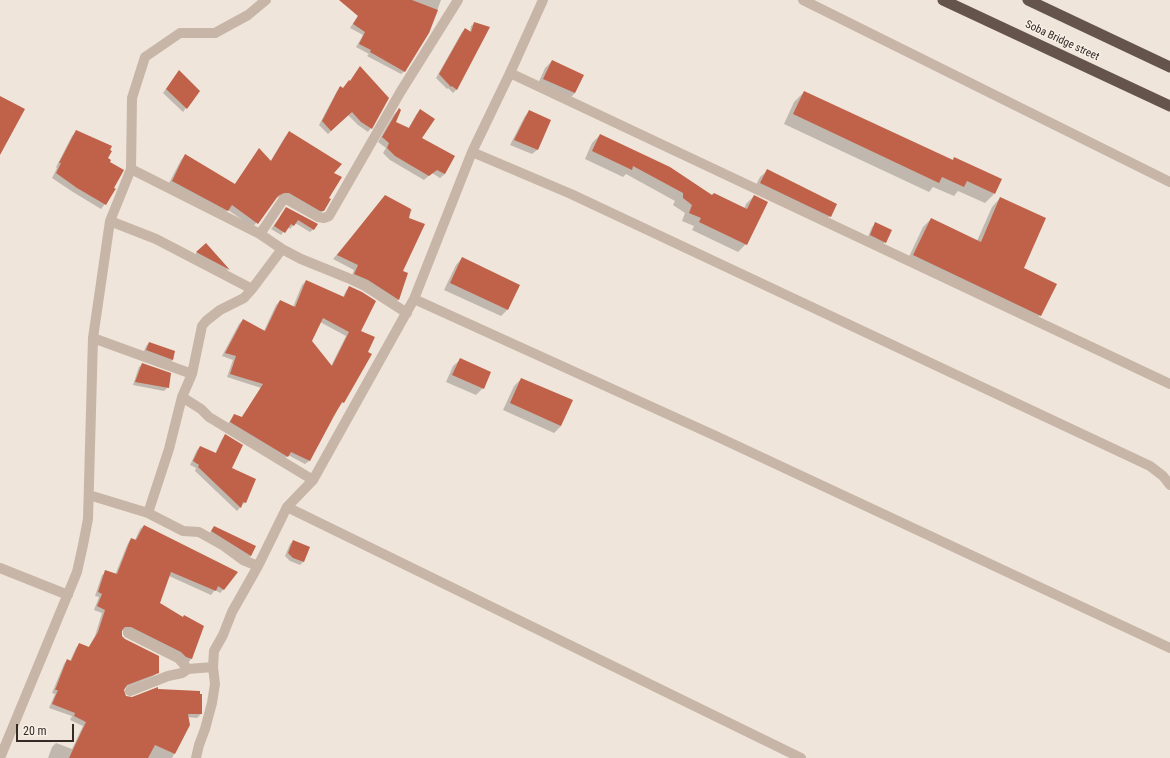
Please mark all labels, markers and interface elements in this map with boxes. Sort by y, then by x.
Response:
street label: Soba Bridge street [1023,18,1101,64]
scale bar [18,716,76,742]
text: 20 m [23,724,47,738]

